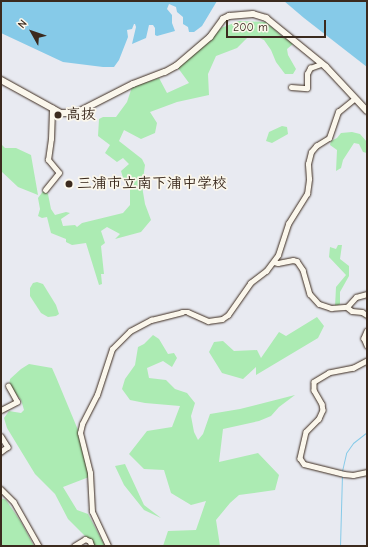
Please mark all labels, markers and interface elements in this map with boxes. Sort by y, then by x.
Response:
north arrow [12,12,52,52]
scale bar [228,12,328,38]
text: N [15,17,30,31]
text: 200 m [233,20,268,34]
place label: 高抜 [66,106,96,124]
marker: 高抜 [53,110,63,120]
place label: 三浦市立南下浦中学校 [77,175,227,193]
marker: 三浦市立南下浦中学校 [64,179,74,189]

